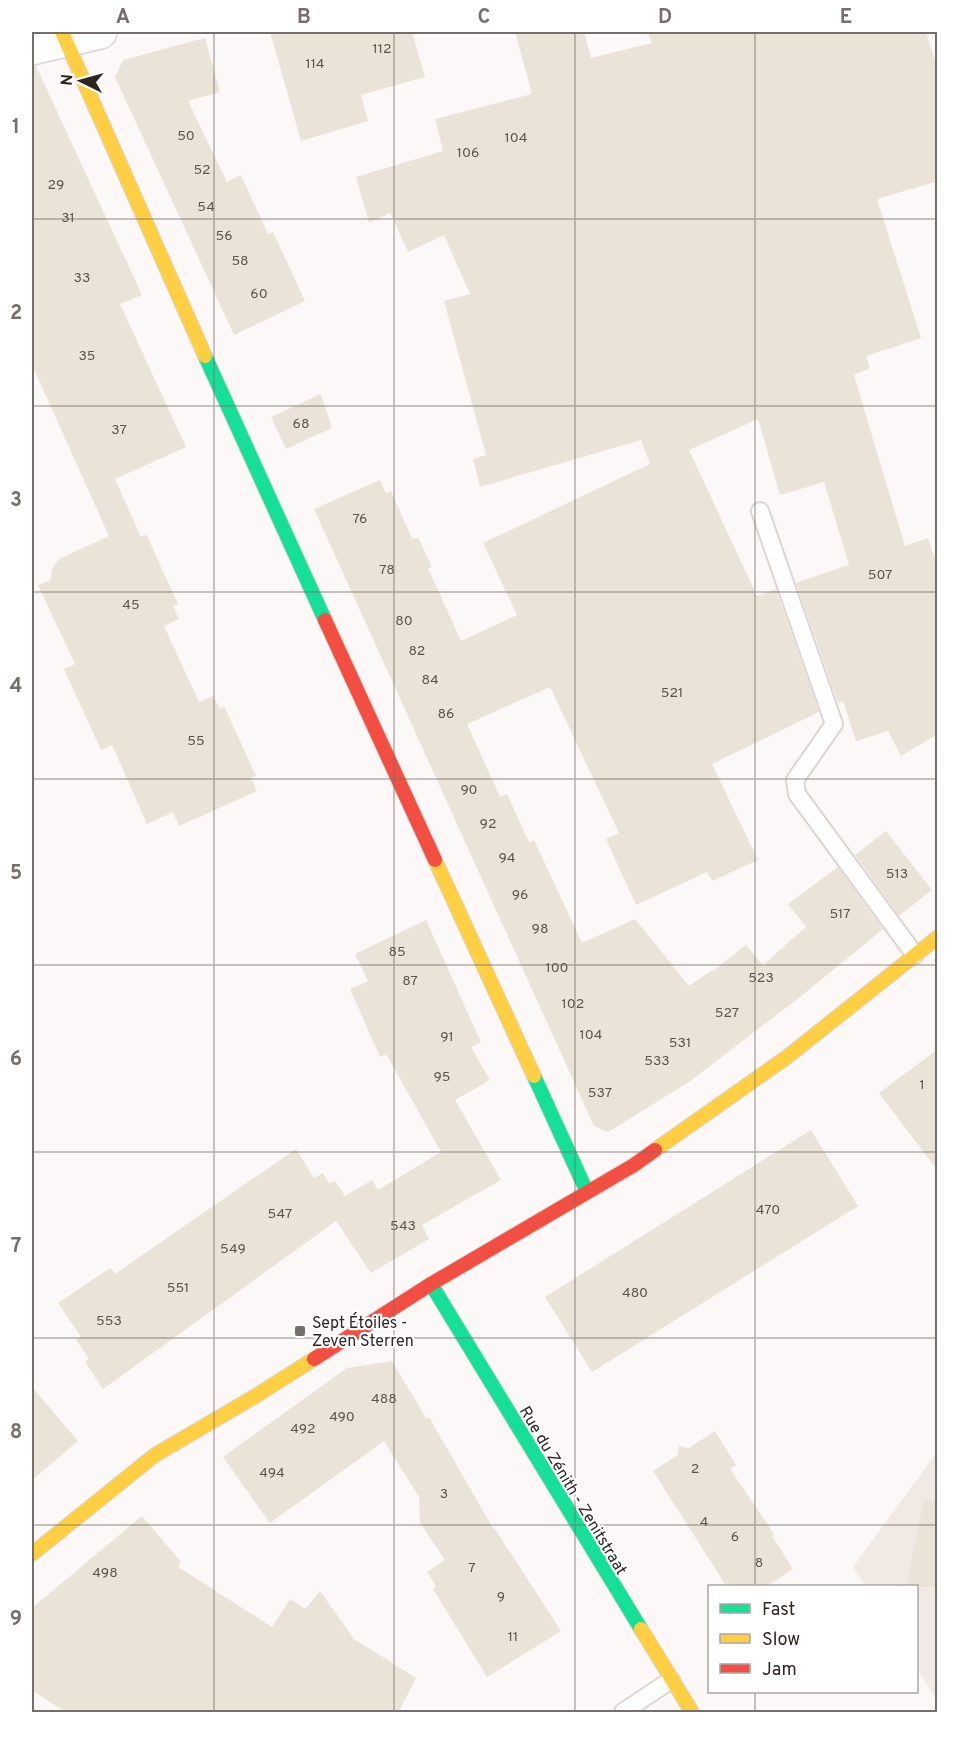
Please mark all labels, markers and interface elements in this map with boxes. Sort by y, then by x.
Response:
text: A [116,5,130,31]
text: B [297,5,311,31]
text: C [478,5,490,31]
text: D [658,5,672,31]
text: E [840,5,852,31]
house number: 112 [372,41,392,58]
north arrow [51,51,111,111]
house number: 114 [306,56,324,73]
text: N [58,73,79,86]
text: 1 [12,115,20,141]
house number: 50 [177,128,195,145]
house number: 104 [505,130,527,147]
house number: 106 [457,145,479,162]
house number: 52 [193,162,211,179]
house number: 29 [48,177,64,194]
house number: 54 [197,199,215,216]
house number: 31 [61,210,75,227]
house number: 56 [215,228,233,245]
house number: 58 [231,253,249,270]
house number: 33 [74,270,90,287]
house number: 60 [250,286,268,303]
text: 2 [10,301,22,327]
house number: 35 [78,348,96,365]
house number: 68 [293,416,309,433]
house number: 37 [111,422,127,439]
text: 3 [10,488,22,514]
house number: 76 [353,511,367,528]
house number: 78 [379,562,395,579]
house number: 507 [868,567,892,584]
house number: 45 [122,597,140,614]
house number: 80 [395,613,413,630]
house number: 82 [409,643,425,660]
house number: 84 [421,672,439,689]
text: 4 [10,674,22,700]
house number: 521 [661,685,683,702]
house number: 86 [438,706,454,723]
house number: 55 [187,733,205,750]
house number: 90 [460,782,478,799]
house number: 92 [480,816,496,833]
house number: 94 [498,850,516,867]
text: 5 [10,861,22,887]
house number: 513 [886,866,908,883]
house number: 96 [512,887,528,904]
house number: 517 [829,906,851,923]
house number: 98 [532,921,548,938]
house number: 85 [388,944,406,961]
house number: 100 [545,960,569,977]
house number: 523 [748,970,774,987]
house number: 87 [402,973,418,990]
house number: 102 [562,996,584,1013]
house number: 527 [715,1005,739,1022]
house number: 104 [580,1027,602,1044]
house number: 91 [440,1029,454,1046]
house number: 531 [669,1035,691,1052]
text: 6 [10,1047,22,1073]
house number: 533 [644,1053,670,1070]
house number: 95 [433,1069,451,1086]
house number: 1 [919,1077,925,1094]
house number: 537 [588,1085,612,1102]
house number: 470 [756,1202,780,1219]
house number: 547 [268,1206,292,1223]
house number: 543 [390,1218,416,1235]
text: 7 [11,1234,21,1260]
house number: 549 [220,1241,246,1258]
house number: 551 [167,1280,189,1297]
house number: 480 [622,1285,648,1302]
place label: Sept Étoiles - Zeven Sterren [312,1312,414,1352]
house number: 553 [96,1313,122,1330]
marker: Sept Étoiles - Zeven Sterren [293,1324,307,1338]
house number: 488 [371,1391,397,1408]
street label: Rue du Zénith - Zenitstraat [514,1403,631,1579]
house number: 490 [329,1409,355,1426]
text: 8 [10,1420,22,1446]
house number: 492 [290,1421,316,1438]
house number: 2 [691,1461,699,1478]
house number: 494 [259,1465,285,1482]
house number: 3 [440,1486,448,1503]
house number: 4 [700,1514,708,1531]
house number: 6 [731,1529,739,1546]
house number: 8 [755,1555,763,1572]
house number: 7 [468,1560,476,1577]
house number: 498 [92,1565,118,1582]
legend [708,1585,918,1693]
house number: 9 [497,1589,505,1606]
text: Fast [762,1599,795,1622]
text: 9 [10,1607,22,1633]
house number: 11 [508,1629,518,1646]
text: Slow [762,1629,800,1652]
text: Jam [762,1659,797,1682]

